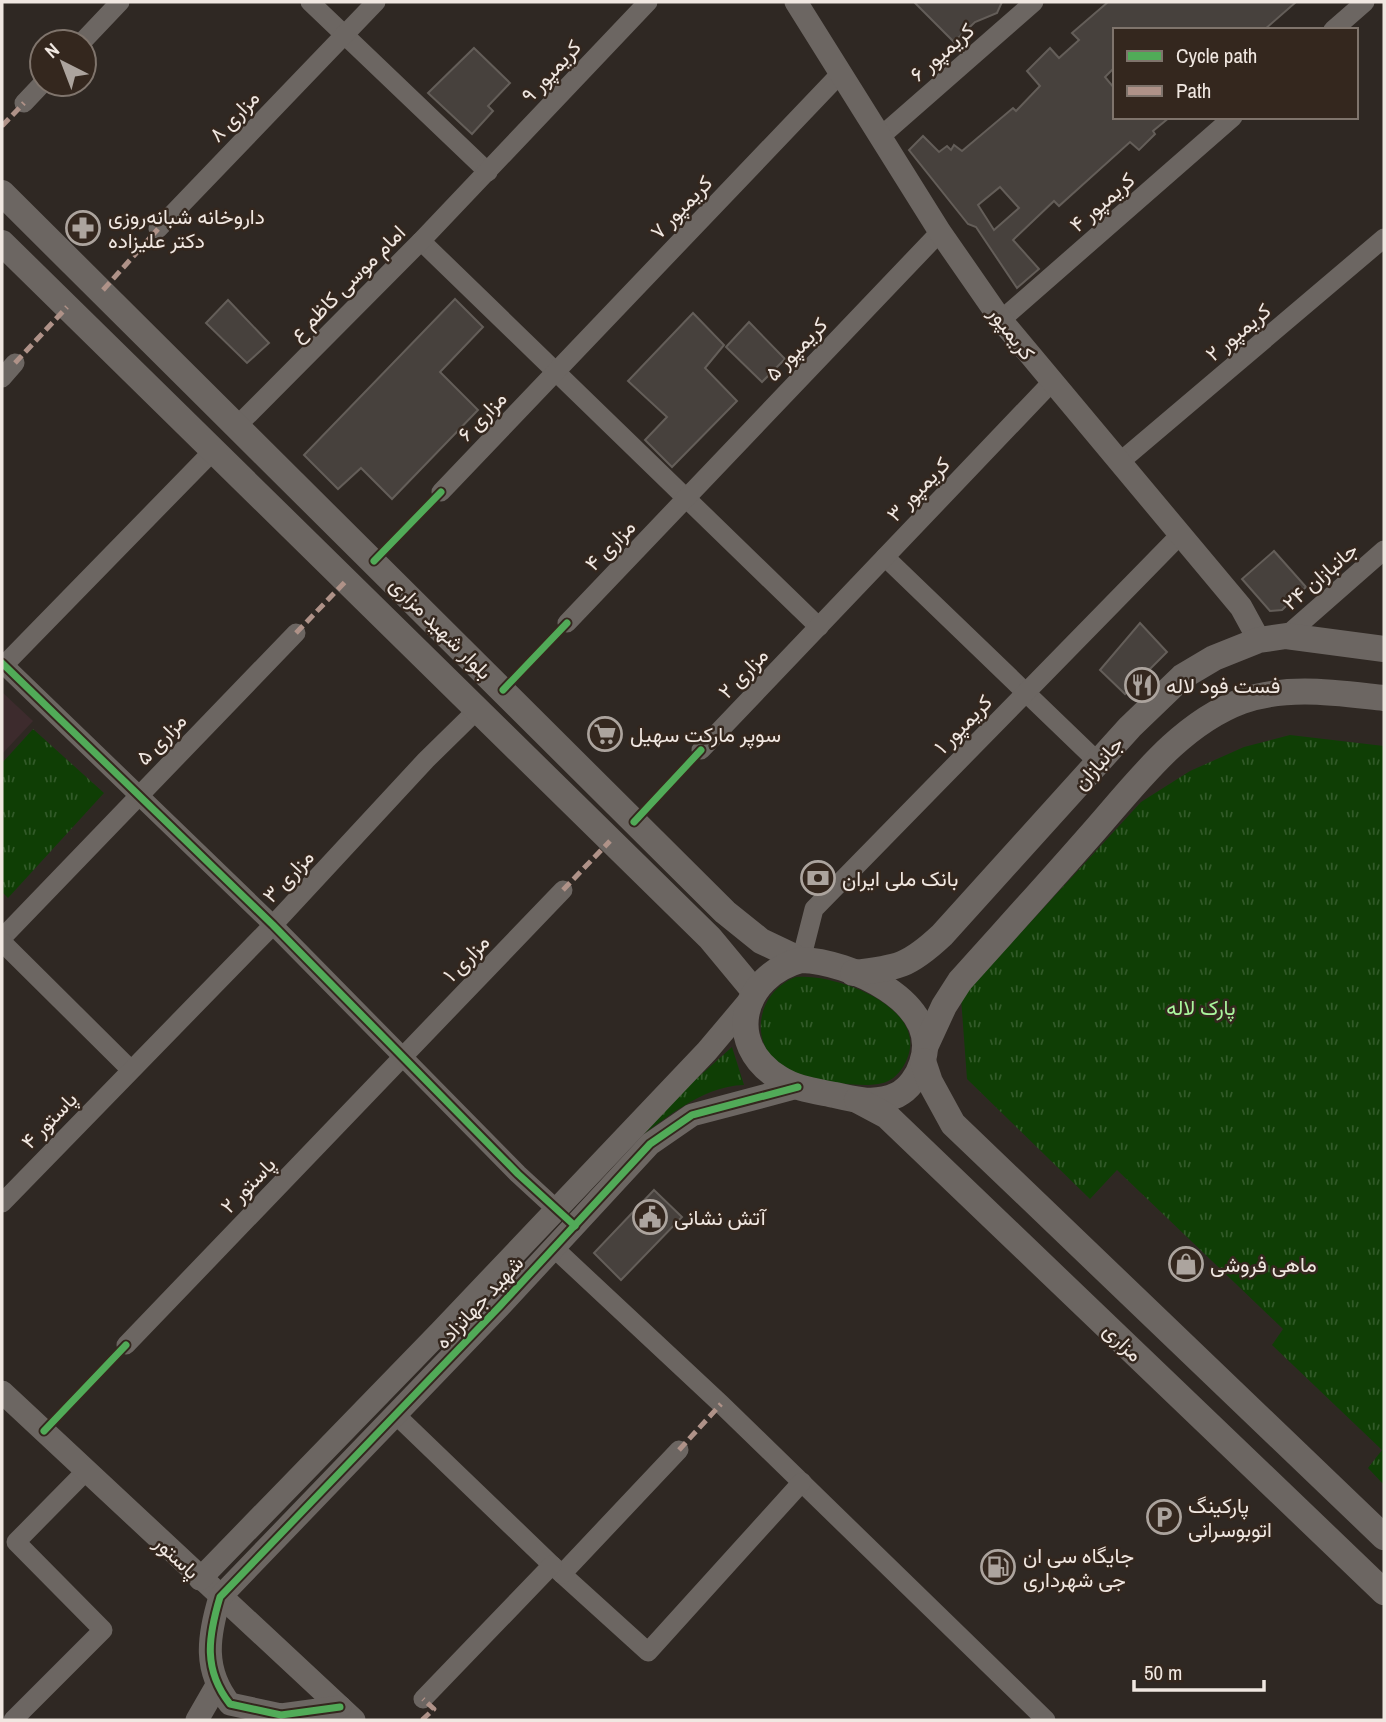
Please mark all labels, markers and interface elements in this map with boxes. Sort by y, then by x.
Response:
street label: کریمپور ۶ [904,16,980,88]
north arrow [28,28,98,98]
legend [1113,28,1358,119]
street label: کریمپور ۹ [514,33,588,109]
text: N [39,37,65,64]
text: Cycle path [1176,41,1257,70]
text: Path [1176,76,1211,105]
street label: مزاری ۸ [202,84,266,148]
street label: کریمپور ۴ [1063,165,1141,239]
street label: کریمپور ۷ [643,169,719,245]
place label: داروخانه شبانه‌روزی دکتر علیزاده [108,202,265,255]
pharmacy icon: داروخانه شبانه‌روزی دکتر علیزاده [64,209,102,247]
street label: امام موسی کاظم ع [282,218,412,348]
street label: کریمپور ۲ [1199,296,1277,368]
street label: کریمپور [981,299,1042,366]
street label: کریمپور ۵ [758,311,834,387]
street label: مزاری ۶ [451,384,513,448]
street label: کریمپور ۳ [880,450,956,528]
street label: مزاری ۴ [578,513,642,577]
street label: جانبازان ۲۴ [1276,535,1364,617]
street label: بلوار شهید مزاری [383,570,499,686]
street label: مزاری ۲ [712,641,774,705]
restaurant icon: فست فود لاله [1123,666,1161,704]
place label: فست فود لاله [1166,671,1280,700]
street label: کریمپور ۱ [928,688,998,760]
street label: مزاری ۵ [129,707,193,771]
supermarket icon: سوپر مارکت سهیل [586,715,624,753]
place label: سوپر مارکت سهیل [630,720,781,749]
street label: جانبازان [1066,730,1130,796]
street label: مزاری ۳ [256,843,320,909]
bank icon: بانک ملی ایران [799,859,837,897]
place label: بانک ملی ایران [842,864,958,893]
street label: مزاری ۱ [436,928,496,988]
park label: پارک لاله [1166,993,1236,1022]
street label: پاستور ۴ [14,1085,84,1155]
street label: پاستور ۲ [214,1150,282,1220]
public building icon: آتش نشانی [631,1198,669,1236]
place label: آتش نشانی [674,1203,768,1232]
shop icon: ماهی فروشی [1167,1245,1205,1283]
street label: شهید جهانزاده [428,1249,530,1355]
place label: ماهی فروشی [1210,1250,1317,1279]
street label: مزاری [1097,1316,1149,1368]
place label: پارکینگ اتوبوسرانی [1188,1491,1272,1544]
parking icon: پارکینگ اتوبوسرانی [1145,1498,1183,1536]
street label: پاستور [147,1528,206,1586]
place label: جایگاه سی ان جی شهرداری [1023,1541,1134,1594]
fuel station icon: جایگاه سی ان جی شهرداری [979,1548,1017,1586]
scale bar [1134,1648,1264,1692]
text: 50 m [1144,1658,1182,1687]

